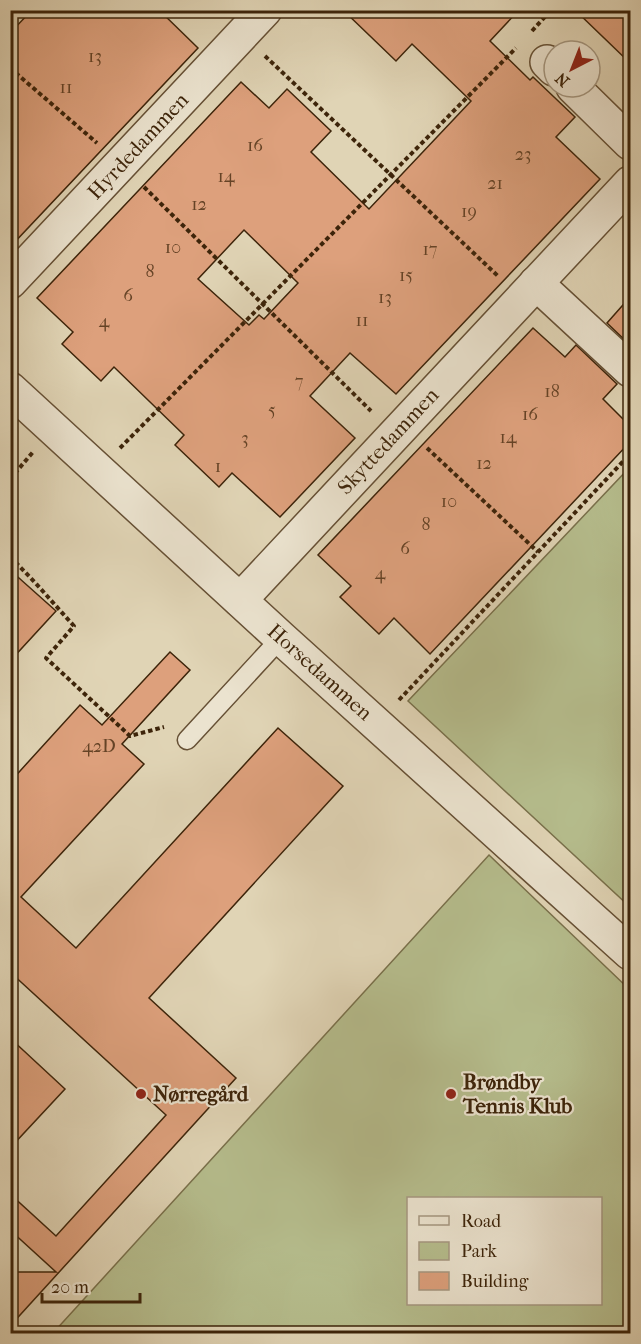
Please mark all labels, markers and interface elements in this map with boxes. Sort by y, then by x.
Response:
north arrow [542,39,602,99]
house number: 13 [88,46,102,67]
text: N [551,68,573,91]
house number: 11 [60,77,72,98]
street label: Hyrdedammen [83,88,193,204]
house number: 16 [247,135,263,156]
house number: 23 [515,144,531,165]
house number: 14 [217,166,235,187]
house number: 21 [487,173,503,194]
house number: 12 [191,194,207,215]
house number: 19 [461,201,477,222]
house number: 10 [165,237,181,258]
house number: 17 [422,239,438,260]
house number: 8 [145,261,155,282]
house number: 15 [399,265,413,286]
house number: 6 [123,285,133,306]
house number: 13 [378,287,392,308]
house number: 11 [356,310,368,331]
house number: 4 [99,311,110,332]
house number: 7 [295,371,304,392]
house number: 18 [544,381,560,402]
street label: Skyttedammen [333,383,443,499]
house number: 5 [268,400,276,421]
house number: 16 [522,404,538,425]
house number: 14 [499,427,517,448]
house number: 3 [241,428,249,449]
house number: 12 [476,453,492,474]
house number: 1 [215,456,221,477]
house number: 10 [441,491,457,512]
house number: 8 [421,514,431,535]
house number: 6 [400,538,410,559]
house number: 4 [375,563,386,584]
street label: Horsedammen [263,619,377,725]
house number: 42D [82,736,116,757]
place label: Brøndby Tennis Klub [462,1070,572,1118]
place label: Nørregård [153,1082,249,1106]
marker: Nørregård [134,1087,148,1101]
marker: Brøndby Tennis Klub [444,1087,458,1101]
legend [407,1197,602,1305]
text: Road [461,1211,501,1232]
text: Park [461,1241,498,1262]
scale bar [42,1266,140,1304]
text: Building [461,1271,529,1292]
text: 20 m [51,1277,89,1298]

